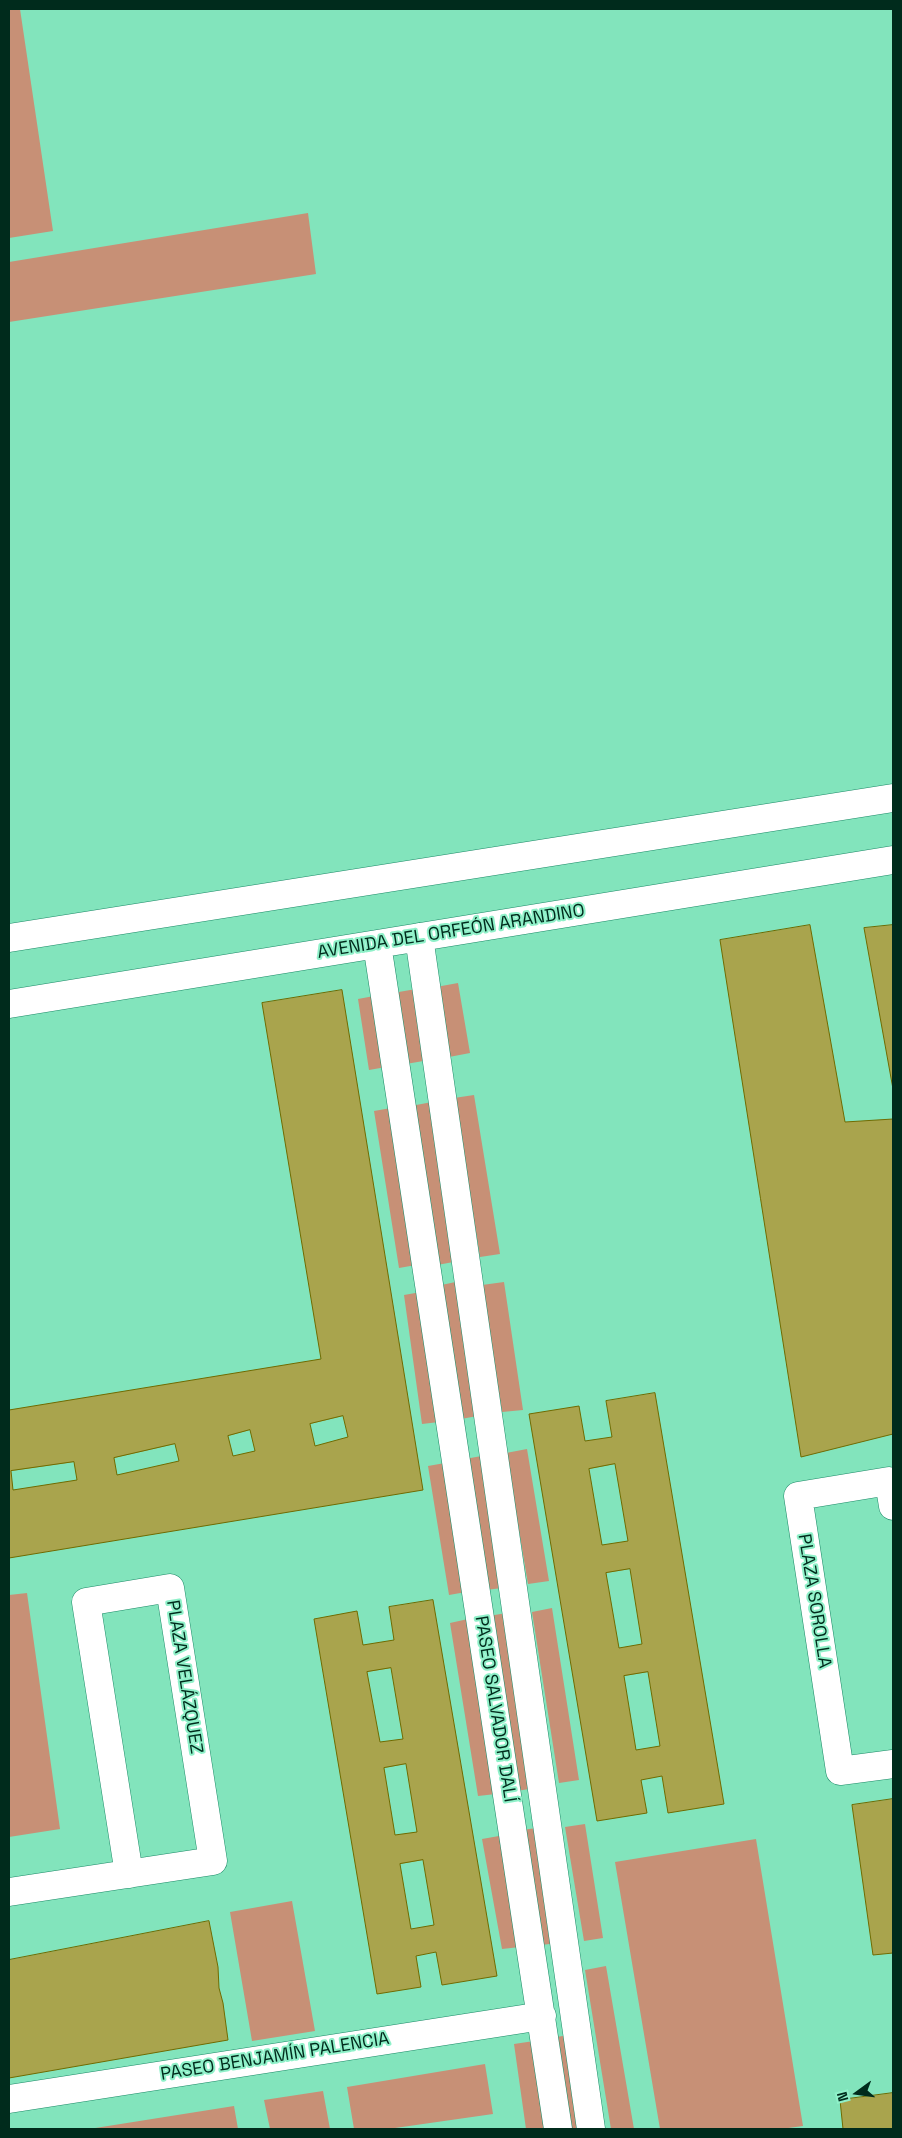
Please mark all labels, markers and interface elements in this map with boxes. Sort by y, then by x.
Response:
street label: AVENIDA DEL ORFEÓN ARANDINO [316,900,586,964]
street label: PLAZA SOROLLA [793,1532,835,1670]
street label: PLAZA VELÁZQUEZ [161,1599,207,1755]
street label: PASEO SALVADOR DALÍ [470,1614,520,1804]
street label: PASEO BENJAMÍN PALENCIA [159,2028,391,2086]
north arrow [832,2068,882,2118]
text: N [833,2090,852,2103]

